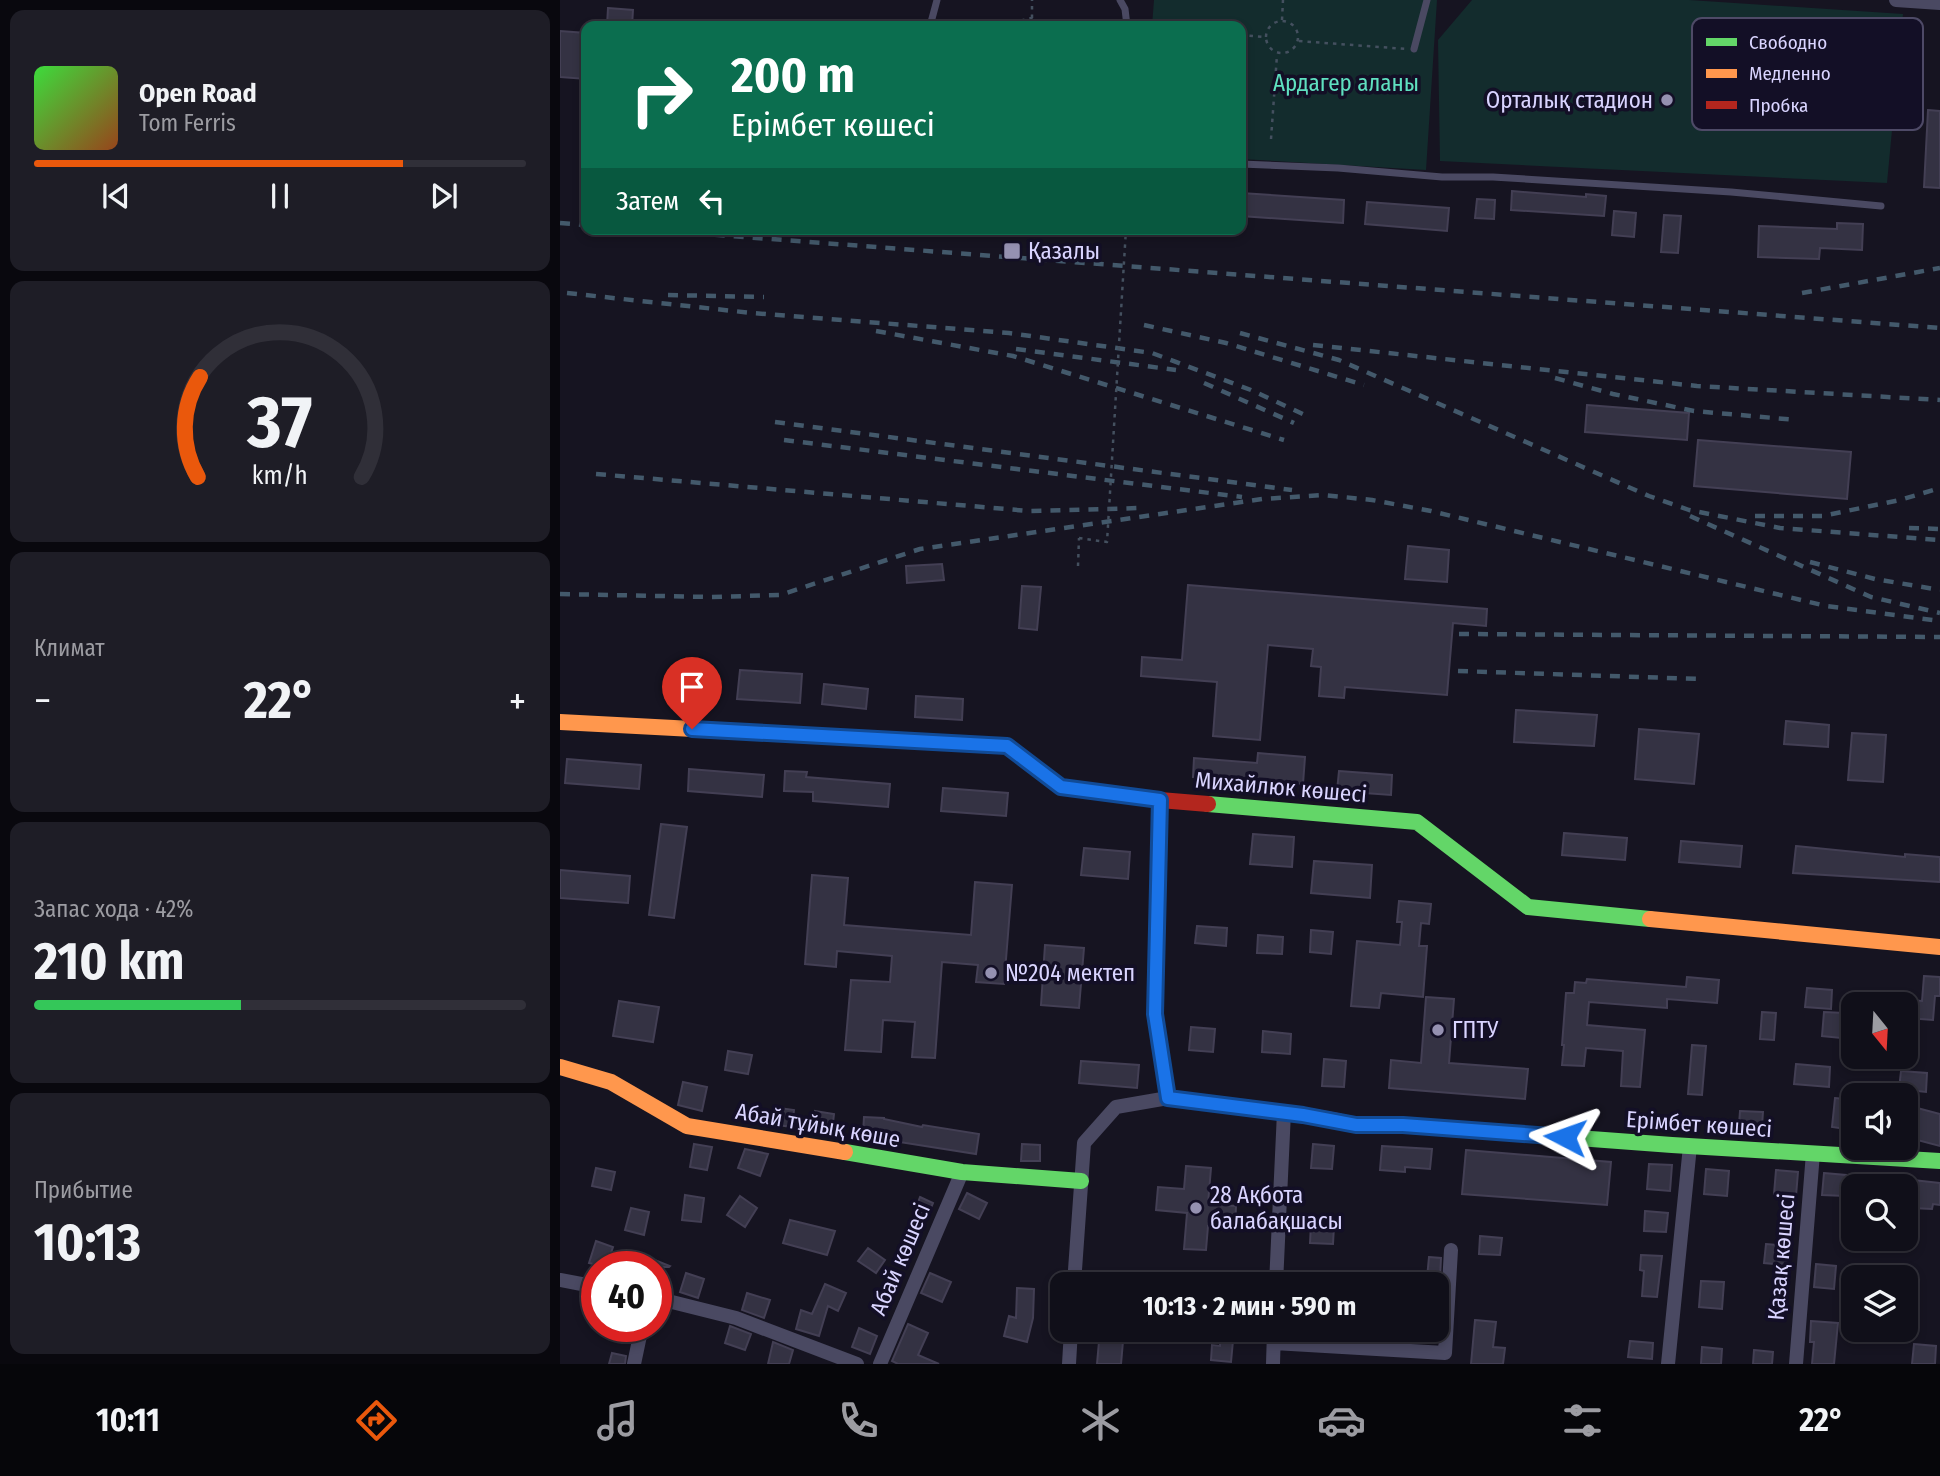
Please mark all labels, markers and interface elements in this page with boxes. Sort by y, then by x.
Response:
legend [1692,18,1923,130]
text: Свободно [1749,31,1827,54]
text: 200 m [731,46,855,105]
icon: right [616,49,707,140]
text: Медленно [1749,62,1831,85]
park label: Ардагер аланы [1273,69,1419,97]
text: Open Road [139,78,257,109]
place label: Орталық стадион [1486,86,1653,114]
marker: Орталық стадион [1659,92,1675,108]
text: Пробка [1749,94,1808,117]
text: Ерімбет көшесі [731,106,935,144]
text: Tom Ferris [139,109,236,137]
icon: previous [97,177,135,215]
icon: pause [261,177,299,215]
icon: next [425,177,463,215]
icon: left [693,182,731,220]
text: Затем [616,186,679,217]
place label: Қазалы [1028,237,1100,265]
marker: Қазалы [1002,241,1022,261]
text: 37 [246,380,313,467]
text: km/h [252,461,308,491]
text: Климат [34,634,105,662]
pin [662,657,722,729]
icon: arrive [673,668,711,706]
text: 22° [244,669,316,732]
text: − [34,678,51,724]
text: + [509,678,526,724]
street label: Михайлюк көшесі [1194,766,1368,808]
text: Запас хода · 42% [34,895,193,923]
text: 210 km [34,930,185,993]
place label: №204 мектеп [1005,959,1135,987]
marker: №204 мектеп [983,965,999,981]
north arrow [1841,992,1918,1069]
map controls [1841,992,1918,1342]
place label: ГПТУ [1452,1016,1499,1044]
marker: ГПТУ [1430,1022,1446,1038]
button: sound [1841,1083,1918,1160]
street label: Абай тұйық көше [733,1097,903,1153]
position arrow [1528,1100,1602,1174]
street label: Ерімбет көшесі [1625,1105,1773,1143]
button: search [1841,1174,1918,1251]
text: Прибытие [34,1176,133,1204]
place label: 28 Ақбота балабақшасы [1210,1181,1343,1235]
street label: Қазақ көшесі [1762,1192,1800,1322]
street label: Абай көшесі [864,1199,936,1319]
marker: 28 Ақбота балабақшасы [1188,1200,1204,1216]
text: 10:13 [34,1211,141,1274]
speed limit sign: 40 [581,1251,672,1342]
button: layers [1841,1265,1918,1342]
text: 10:13 · 2 мин · 590 m [1143,1291,1356,1322]
icon: directions [352,1396,401,1445]
icon: music [593,1396,642,1445]
icon: phone [834,1396,883,1445]
icon: climate [1076,1396,1125,1445]
icon: car [1317,1396,1366,1445]
icon: filters [1558,1396,1607,1445]
text: 10:11 [96,1401,160,1439]
text: 22° [1799,1401,1844,1439]

